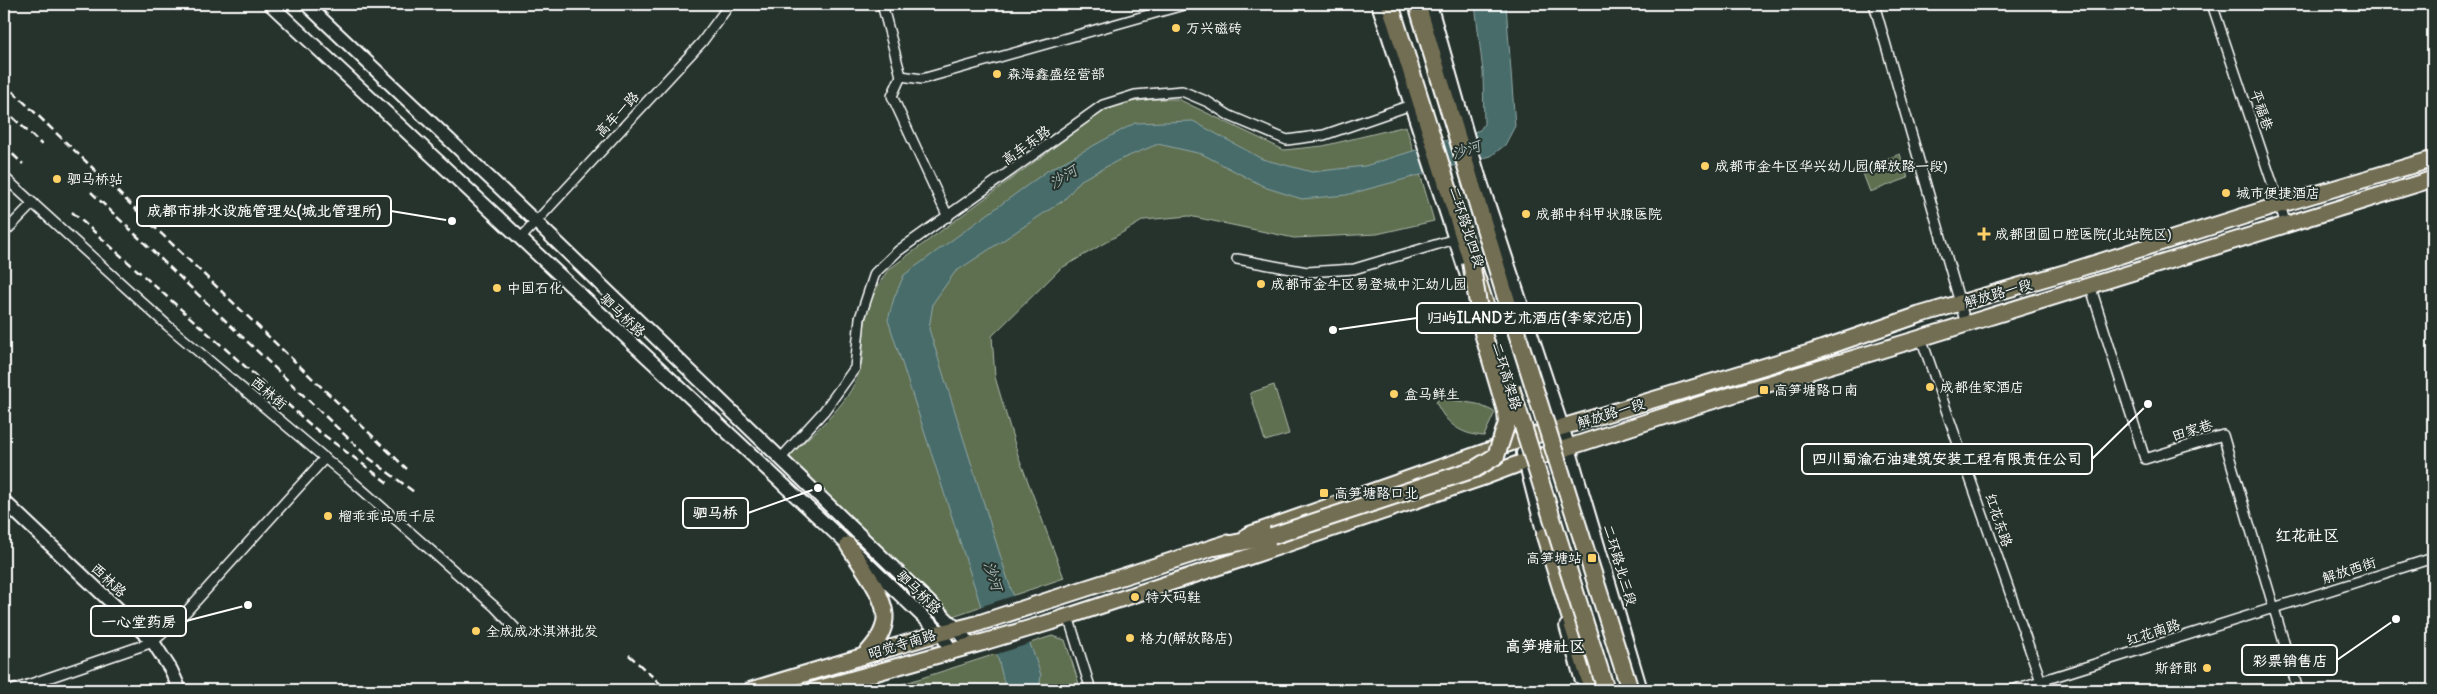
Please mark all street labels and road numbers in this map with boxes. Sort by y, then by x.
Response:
street label: 高车一路 [591,87,643,141]
street label: 平福巷 [2247,87,2278,134]
street label: 高车东路 [998,121,1054,169]
street label: 二环路北四段 [1445,184,1489,270]
street label: 解放路一段 [1962,275,2034,311]
street label: 驷马桥路 [596,289,650,341]
street label: 二环高架路 [1488,340,1526,412]
street label: 西林街 [247,373,291,413]
street label: 解放路一段 [1575,394,1647,432]
street label: 田家巷 [2169,415,2216,445]
street label: 红花东路 [1981,491,2017,549]
street label: 二环路北三段 [1599,522,1641,608]
street label: 解放西街 [2320,553,2378,587]
street label: 西林路 [88,559,130,601]
street label: 驷马桥路 [893,566,945,618]
street label: 红花南路 [2124,615,2182,649]
street label: 昭觉寺南路 [866,625,938,663]

